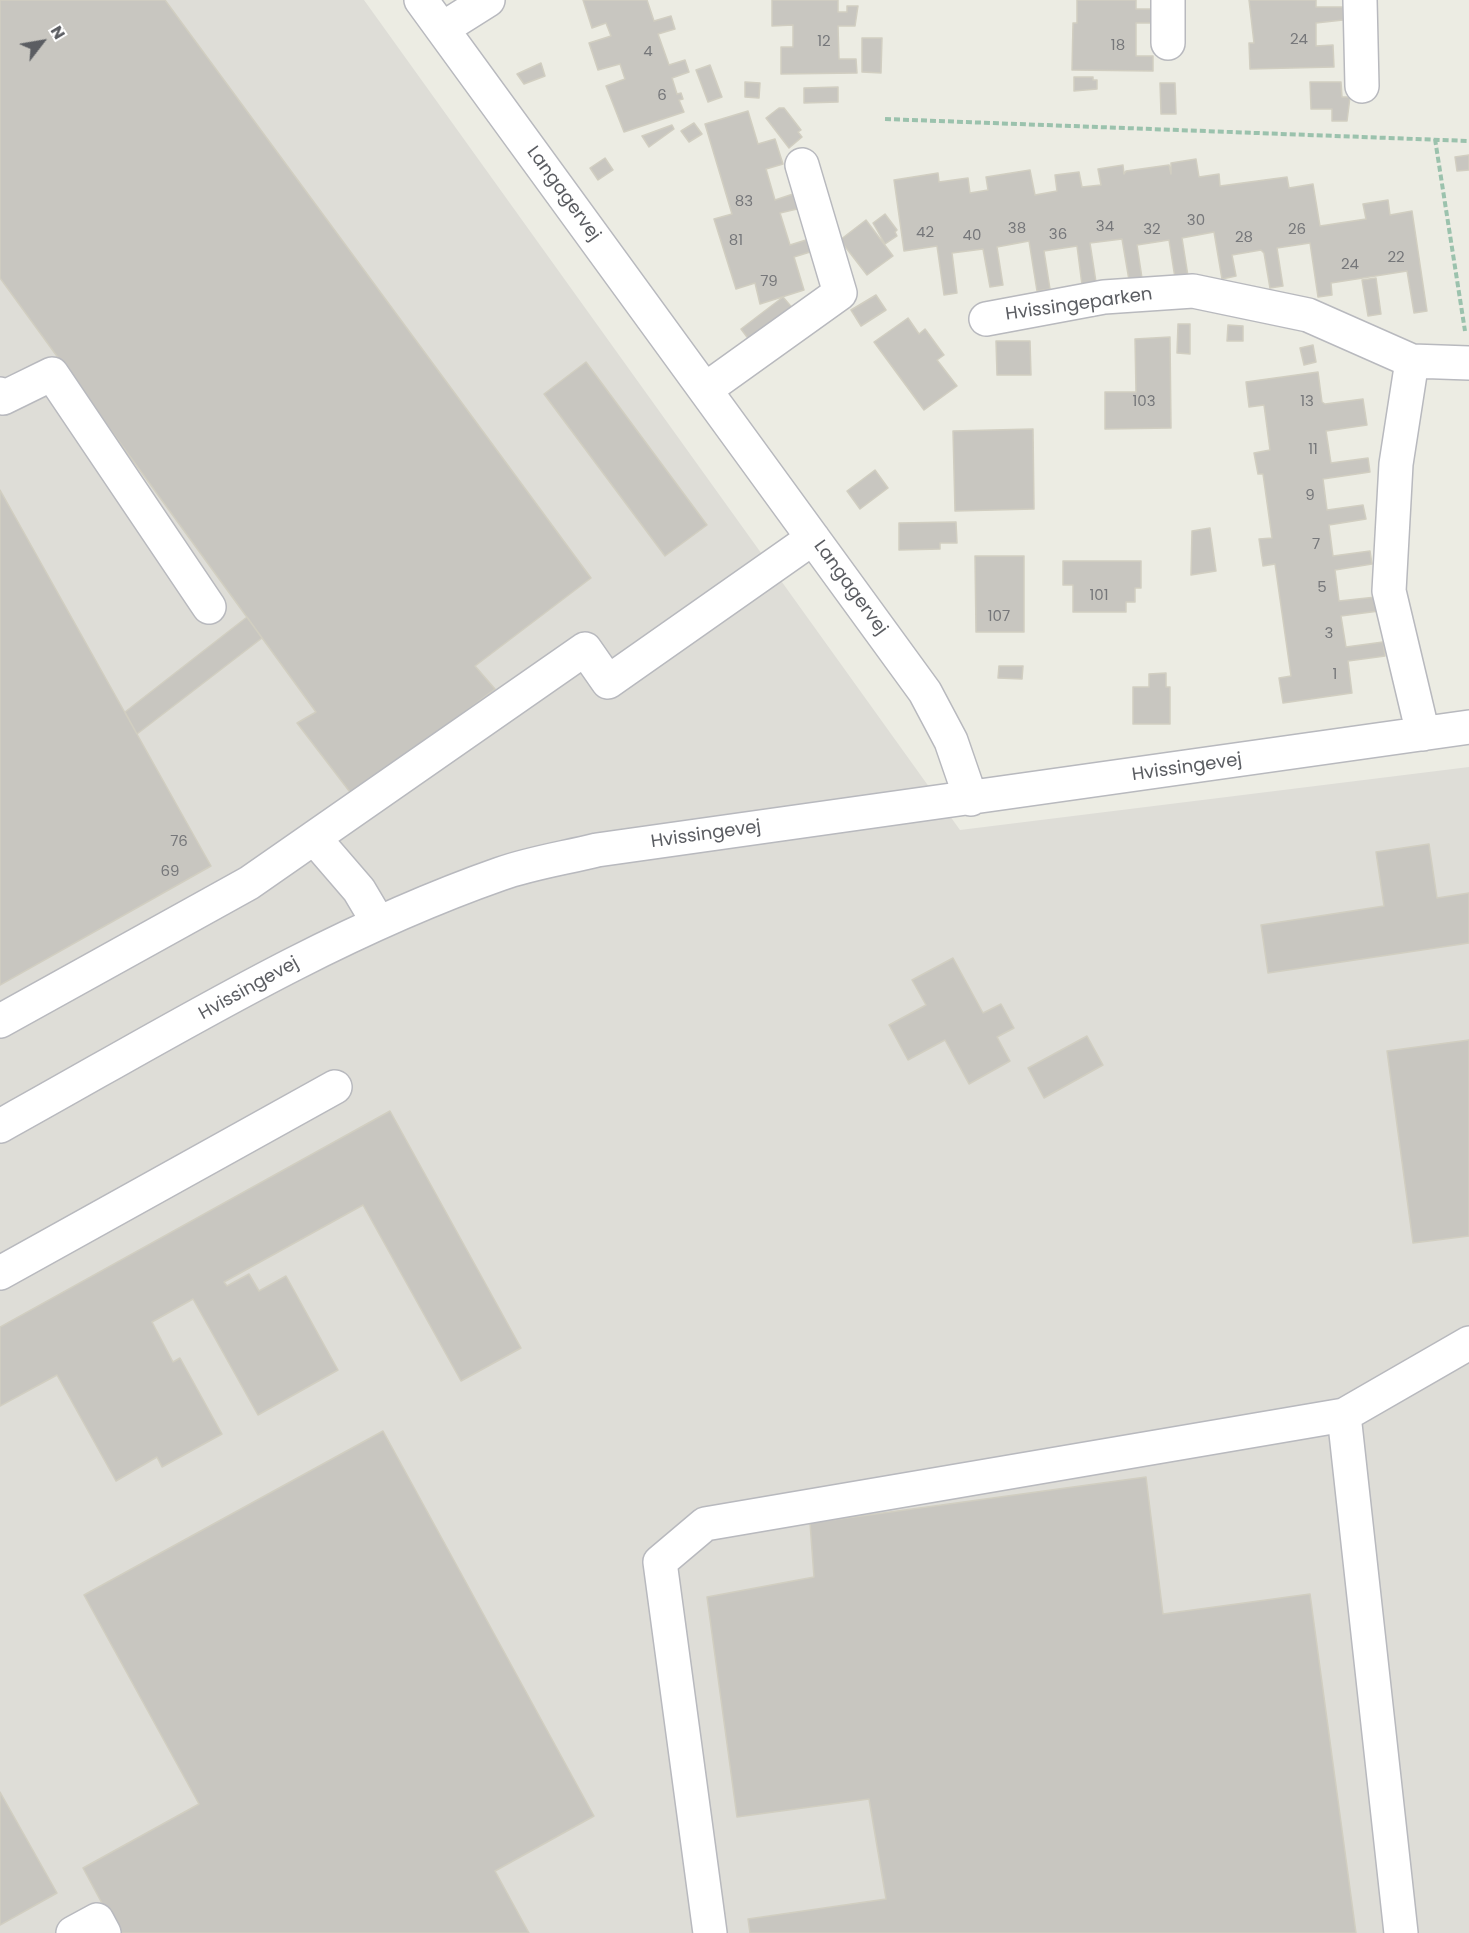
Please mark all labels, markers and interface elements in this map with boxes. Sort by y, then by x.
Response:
north arrow [12,12,72,72]
text: N [45,21,71,44]
house number: 24 [1290,31,1308,49]
house number: 12 [817,33,831,51]
house number: 18 [1111,37,1125,55]
house number: 4 [643,43,653,61]
house number: 6 [657,87,667,105]
street label: Langagervej [521,143,605,245]
house number: 83 [735,193,753,211]
house number: 30 [1187,212,1205,230]
house number: 34 [1096,218,1114,236]
house number: 38 [1008,220,1026,238]
house number: 32 [1143,221,1161,239]
house number: 26 [1288,221,1306,239]
house number: 42 [916,224,934,242]
house number: 36 [1049,226,1067,244]
house number: 40 [963,227,981,245]
house number: 28 [1235,229,1253,247]
house number: 81 [729,232,743,250]
house number: 22 [1387,249,1405,267]
house number: 24 [1341,256,1359,274]
house number: 79 [760,273,778,291]
street label: Hvissingeparken [1004,284,1154,326]
house number: 103 [1132,393,1156,411]
house number: 13 [1300,393,1314,411]
house number: 11 [1308,441,1318,459]
house number: 9 [1305,487,1315,505]
house number: 7 [1312,536,1320,554]
street label: Langagervej [808,537,892,639]
house number: 5 [1317,579,1327,597]
house number: 101 [1089,587,1109,605]
house number: 107 [988,608,1010,626]
house number: 3 [1325,625,1333,643]
house number: 1 [1333,666,1337,684]
street label: Hvissingevej [1131,750,1243,786]
street label: Hvissingevej [650,817,762,853]
house number: 76 [170,833,188,851]
house number: 69 [161,863,179,881]
street label: Hvissingevej [195,953,303,1025]

